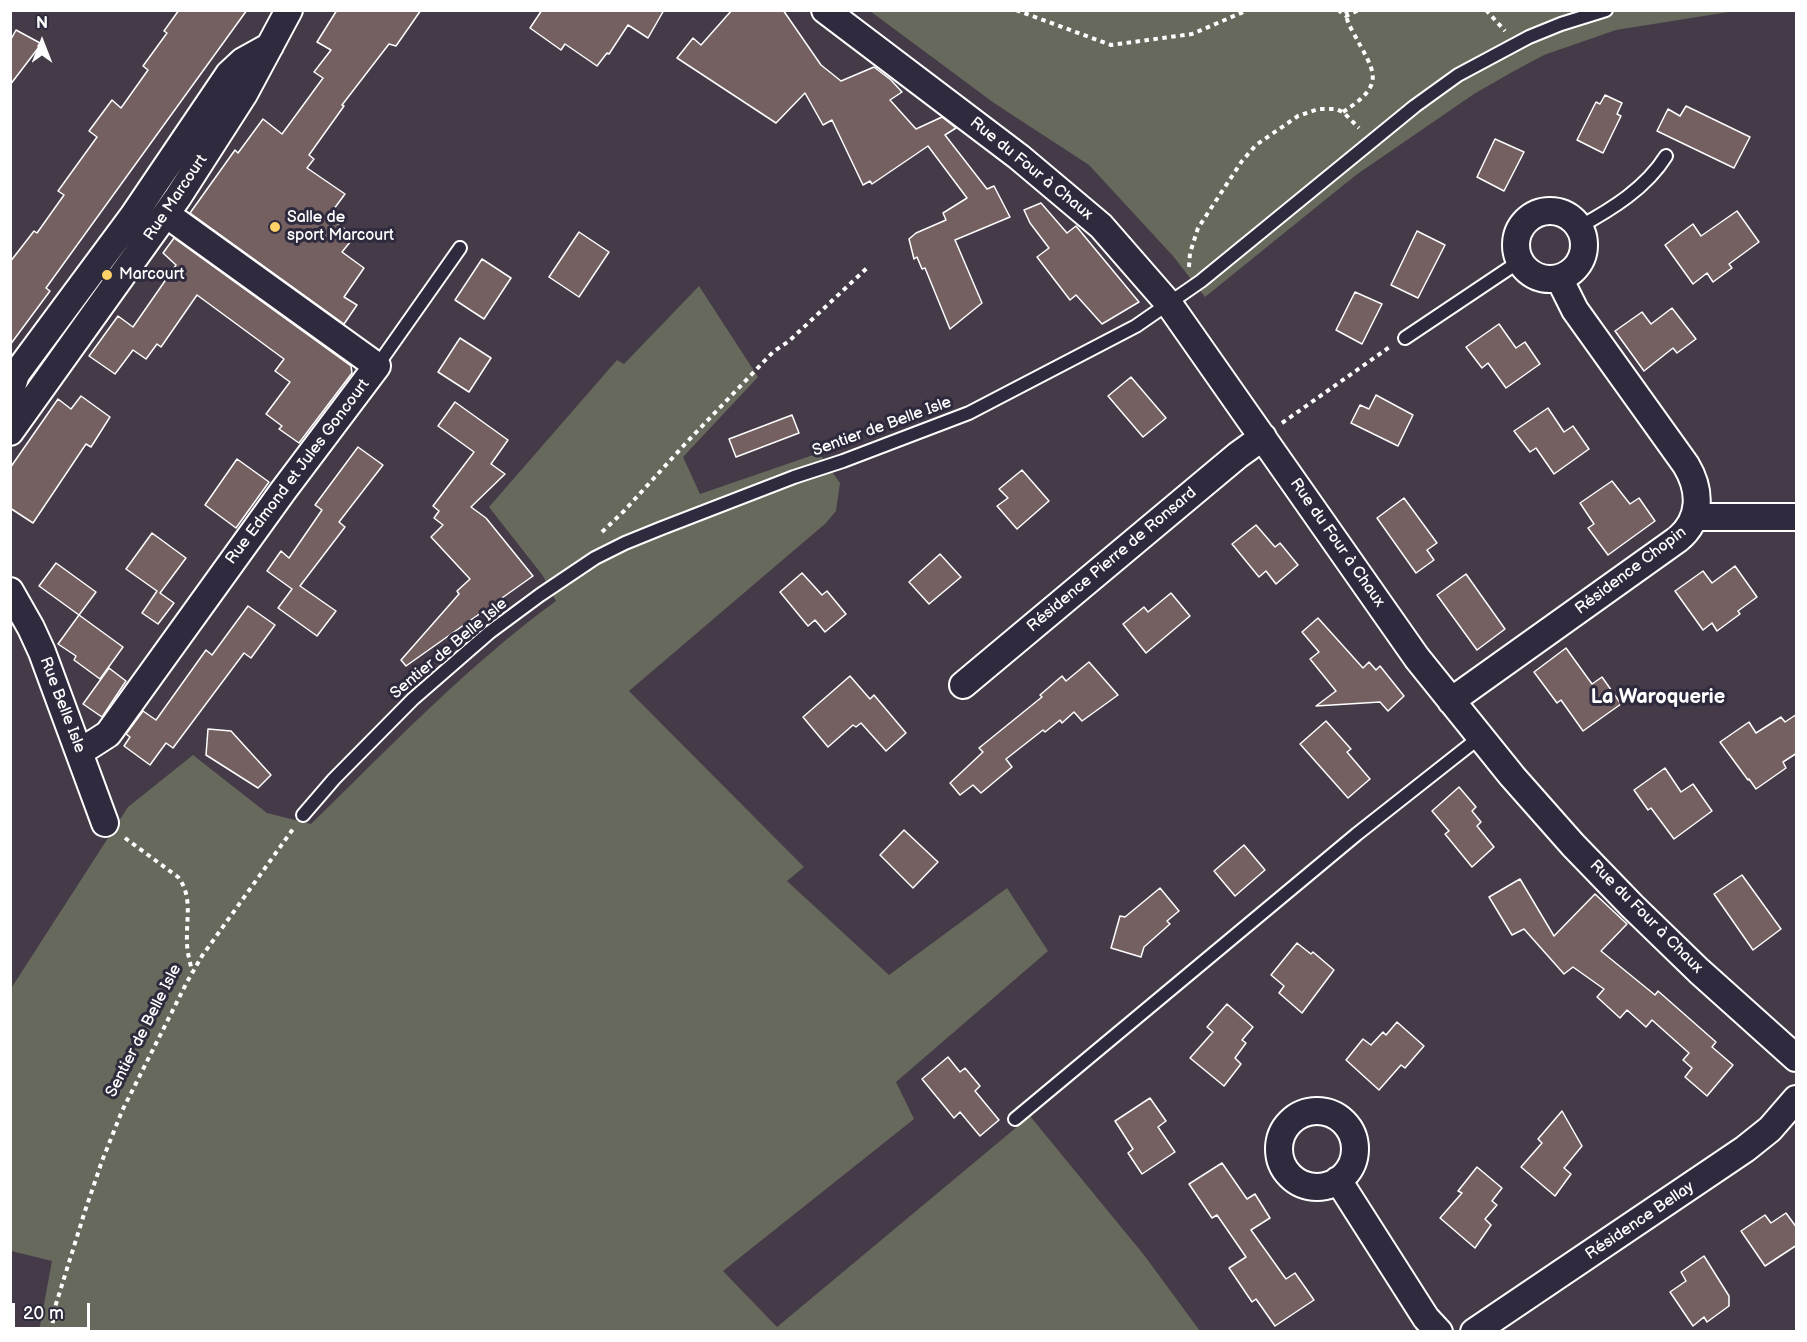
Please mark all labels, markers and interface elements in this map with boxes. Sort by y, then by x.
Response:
north arrow [12,12,72,72]
text: N [36,14,48,33]
street label: Rue du Four à Chaux [966,114,1096,224]
street label: Rue Marcourt [140,151,212,245]
place label: Salle de sport Marcourt [287,208,394,246]
marker: Salle de sport Marcourt [268,220,282,234]
place label: Marcourt [119,265,185,285]
marker: Marcourt [100,268,114,282]
street label: Rue Edmond et Jules Goncourt [222,376,374,568]
street label: Sentier de Belle Isle [810,393,954,461]
street label: Rue du Four à Chaux [1285,475,1389,611]
street label: Résidence Pierre de Ronsard [1023,484,1201,636]
street label: Résidence Chopin [1572,523,1690,619]
street label: Sentier de Belle Isle [387,595,511,703]
street label: Rue Belle Isle [35,654,89,756]
district label: La Waroquerie [1591,686,1725,710]
street label: Rue du Four à Chaux [1585,856,1707,978]
street label: Sentier de Belle Isle [102,961,186,1101]
street label: Résidence Bellay [1582,1178,1698,1264]
scale bar [15,1291,93,1329]
text: 20 m [23,1303,64,1324]

